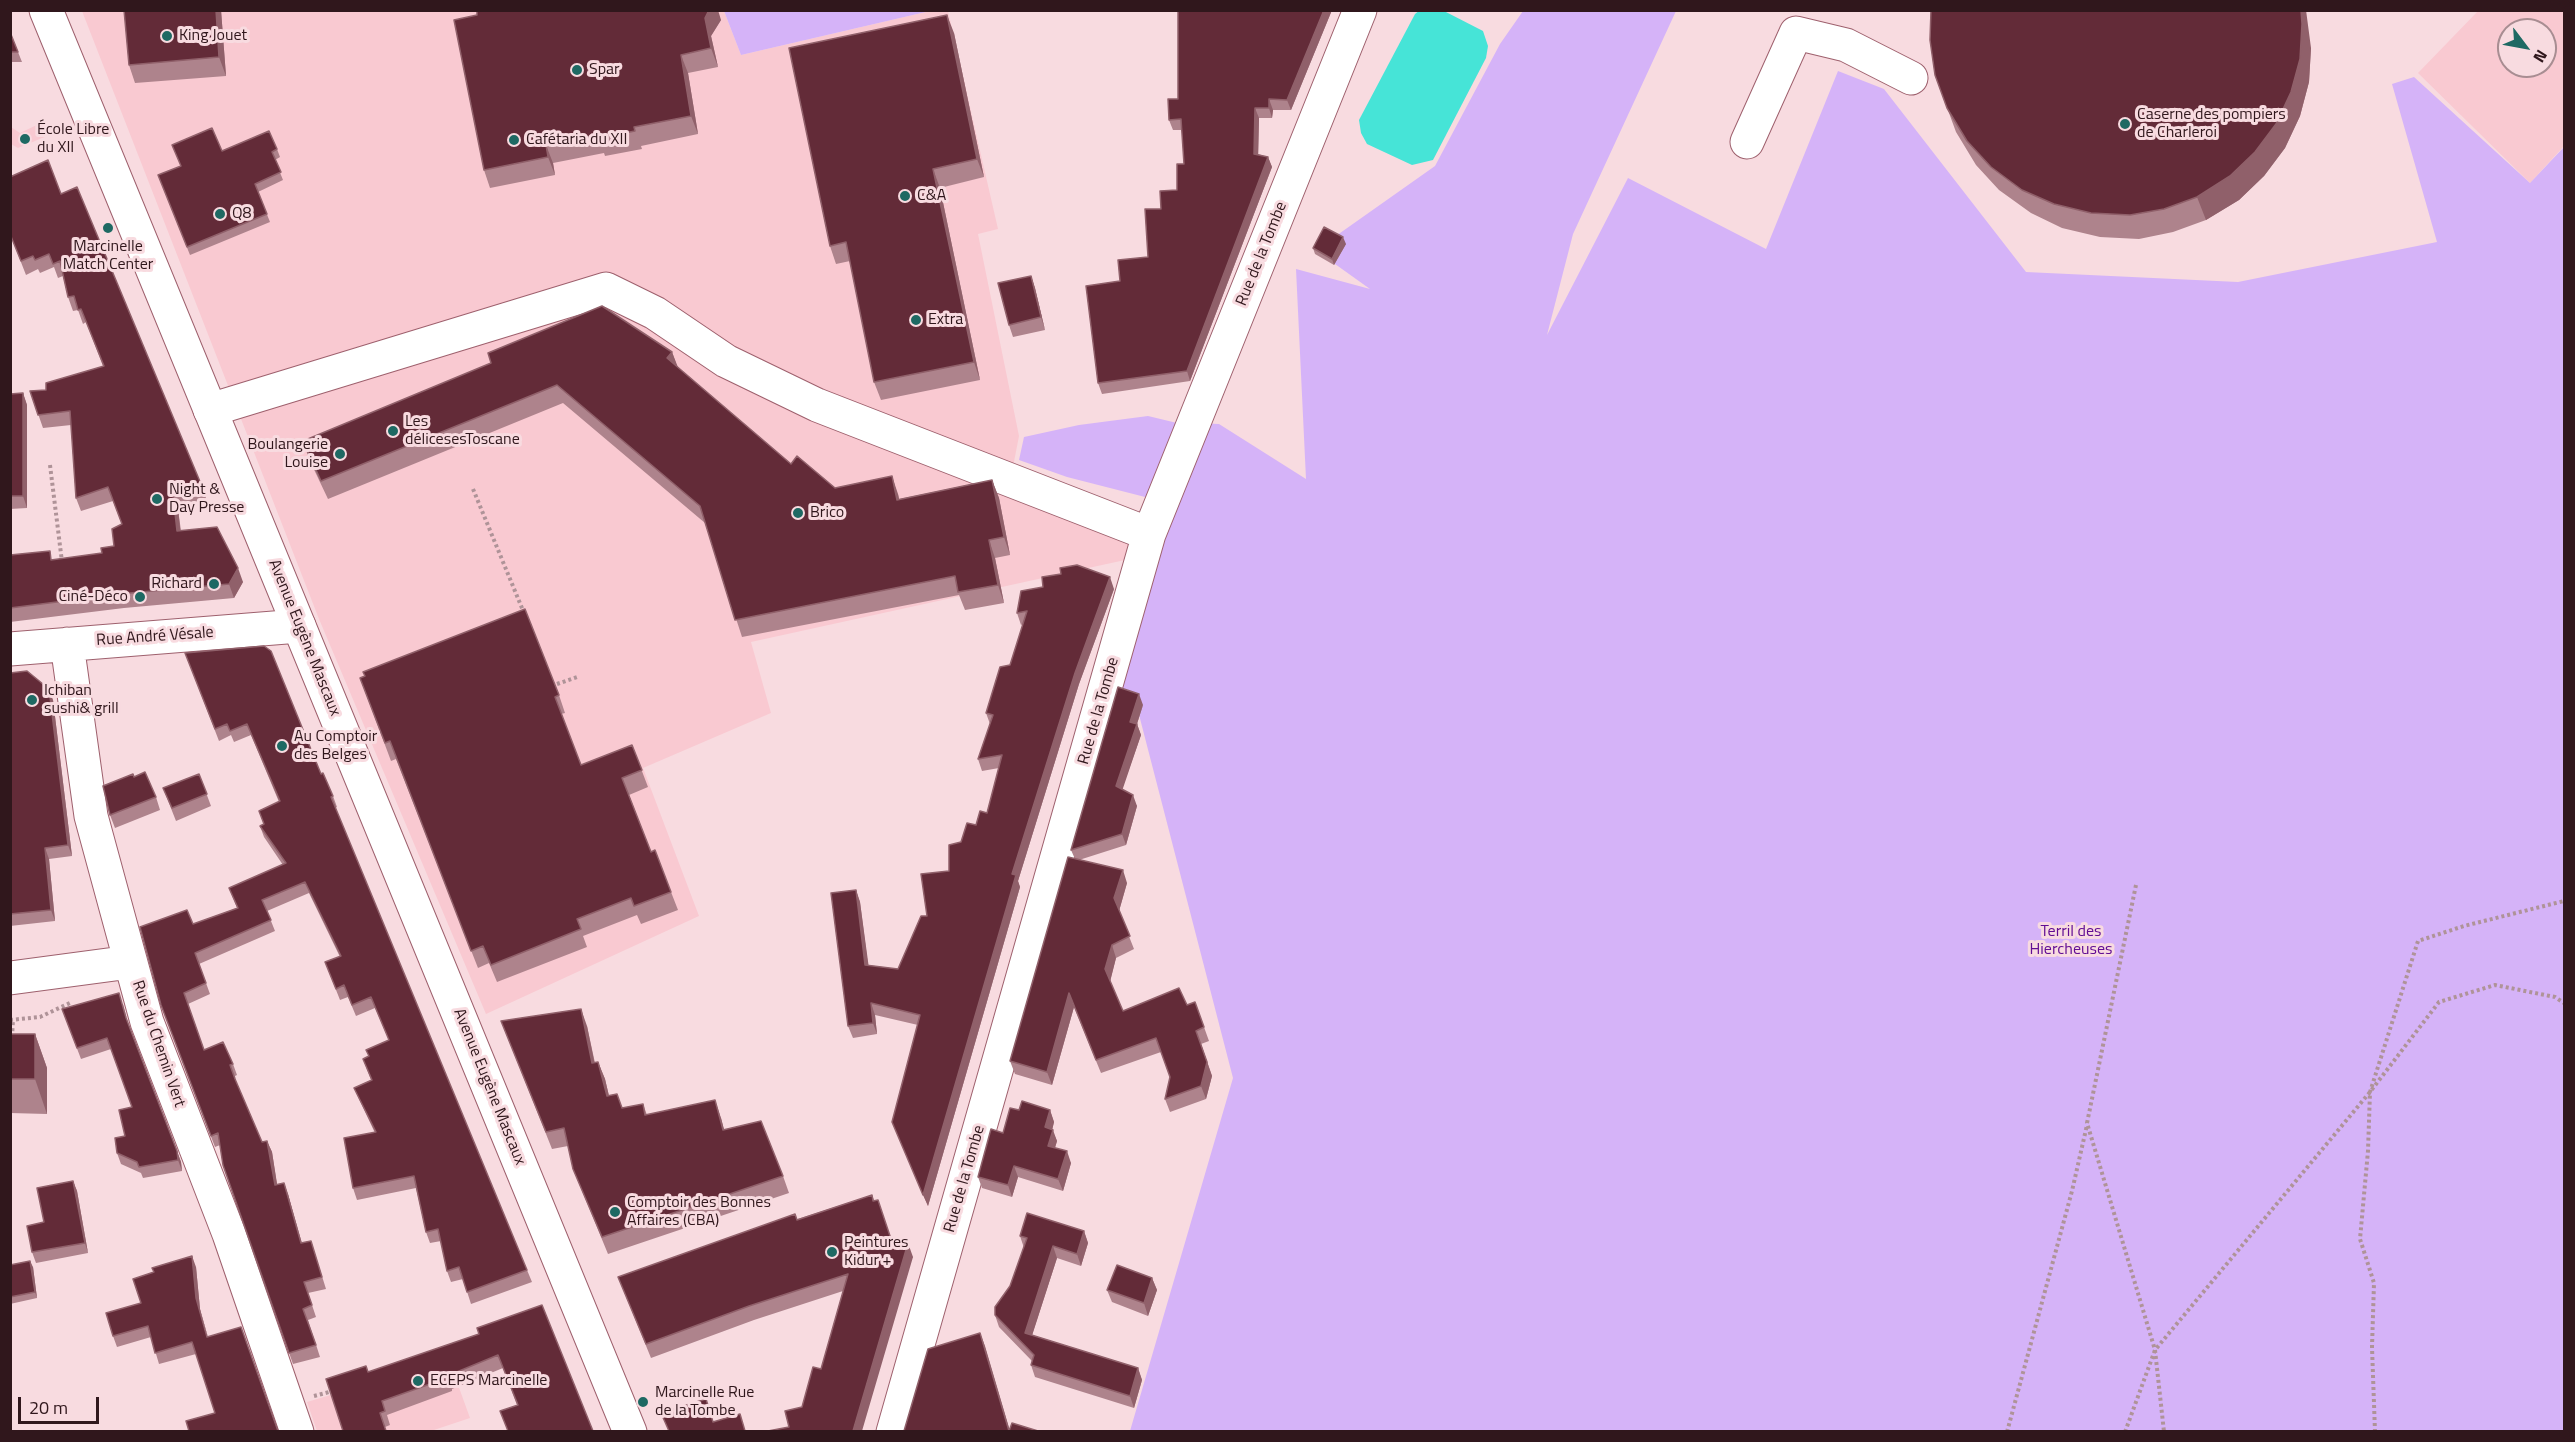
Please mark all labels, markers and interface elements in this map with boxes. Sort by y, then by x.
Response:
north arrow [2497,18,2557,78]
place label: King Jouet [179,26,247,46]
marker: King Jouet [160,29,174,43]
text: N [2527,45,2554,68]
place label: Spar [589,60,620,80]
marker: Spar [570,63,584,77]
place label: Caserne des pompiers de Charleroi [2137,105,2286,143]
marker: Caserne des pompiers de Charleroi [2118,117,2132,131]
place label: École Libre du XII [37,120,109,158]
place label: Cafétaria du XII [526,130,627,150]
marker: École Libre du XII [18,132,32,146]
marker: Cafétaria du XII [507,133,521,147]
place label: C&A [917,186,946,206]
marker: C&A [898,189,912,203]
street label: Rue de la Tombe [1232,199,1292,309]
place label: Q8 [232,204,252,224]
marker: Q8 [213,207,227,221]
marker: Marcinelle Match Center [101,221,115,235]
place label: Marcinelle Match Center [63,237,153,275]
place label: Extra [928,310,963,330]
marker: Extra [909,313,923,327]
place label: Les délicesesToscane [405,412,520,450]
marker: Les délicesesToscane [386,424,400,438]
place label: Boulangerie Louise [247,435,328,473]
marker: Boulangerie Louise [333,447,347,461]
place label: Night & Day Presse [169,480,244,518]
marker: Night & Day Presse [150,492,164,506]
place label: Brico [810,503,844,523]
marker: Brico [791,506,805,520]
street label: Avenue Eugène Mascaux [264,557,344,719]
place label: Richard [151,574,202,594]
marker: Richard [207,577,221,591]
place label: Ciné-Déco [58,587,128,607]
marker: Ciné-Déco [133,590,147,604]
street label: Rue André Vésale [96,623,214,651]
street label: Rue de la Tombe [1075,655,1123,767]
place label: Ichiban sushi& grill [44,681,119,719]
marker: Ichiban sushi& grill [25,693,39,707]
place label: Au Comptoir des Belges [294,727,377,765]
marker: Au Comptoir des Belges [275,739,289,753]
park label: Terril des Hiercheuses [2030,922,2112,960]
street label: Rue du Chemin Vert [127,978,189,1110]
street label: Avenue Eugène Mascaux [449,1006,529,1168]
street label: Rue de la Tombe [941,1123,989,1235]
place label: Comptoir des Bonnes Affaires (CBA) [627,1193,771,1231]
marker: Comptoir des Bonnes Affaires (CBA) [608,1205,622,1219]
place label: Peintures Kidur + [844,1233,909,1271]
marker: Peintures Kidur + [825,1245,839,1259]
place label: ECEPS Marcinelle [430,1371,547,1391]
marker: ECEPS Marcinelle [411,1374,425,1388]
place label: Marcinelle Rue de la Tombe [655,1383,754,1421]
scale bar [21,1385,102,1423]
text: 20 m [29,1394,68,1421]
marker: Marcinelle Rue de la Tombe [636,1395,650,1409]

